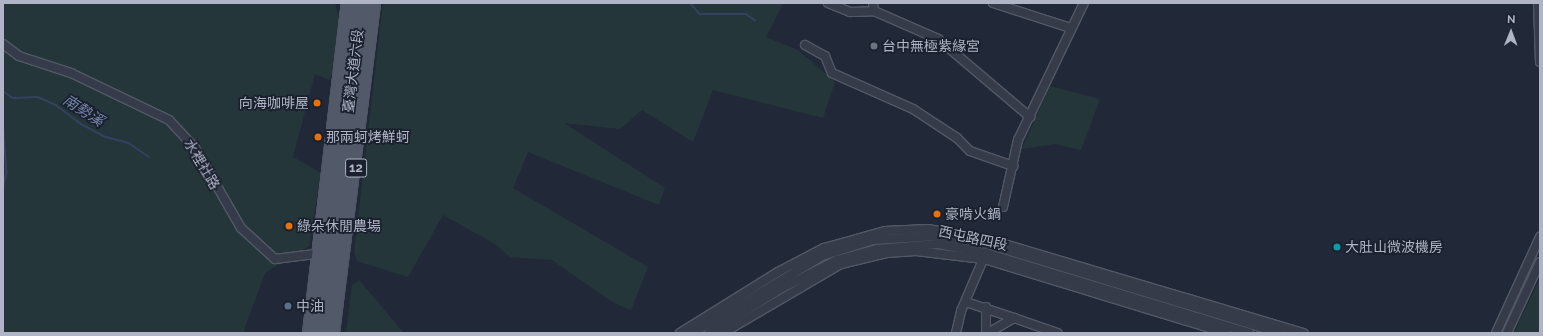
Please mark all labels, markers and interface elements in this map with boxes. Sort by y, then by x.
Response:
north arrow [1491,12,1531,52]
text: N [1507,13,1516,26]
street label: 臺灣大道六段 [340,28,366,114]
place label: 台中無極紫緣宮 [882,38,980,54]
marker: 台中無極紫緣宮 [869,41,879,51]
water label: 南勢溪 [59,91,107,131]
place label: 向海咖啡屋 [239,95,309,111]
marker: 向海咖啡屋 [312,98,322,108]
place label: 那兩蚵烤鮮蚵 [326,129,410,145]
marker: 那兩蚵烤鮮蚵 [313,132,323,142]
street label: 水裡社路 [180,136,224,192]
road number: 12 [345,157,367,179]
place label: 豪啃火鍋 [945,206,1001,222]
marker: 豪啃火鍋 [932,209,942,219]
place label: 綠朵休閒農場 [297,218,381,234]
marker: 綠朵休閒農場 [284,221,294,231]
street label: 西屯路四段 [937,223,1009,253]
place label: 大肚山微波機房 [1345,239,1443,255]
marker: 大肚山微波機房 [1332,242,1342,252]
place label: 中油 [296,298,324,314]
marker: 中油 [283,301,293,311]

